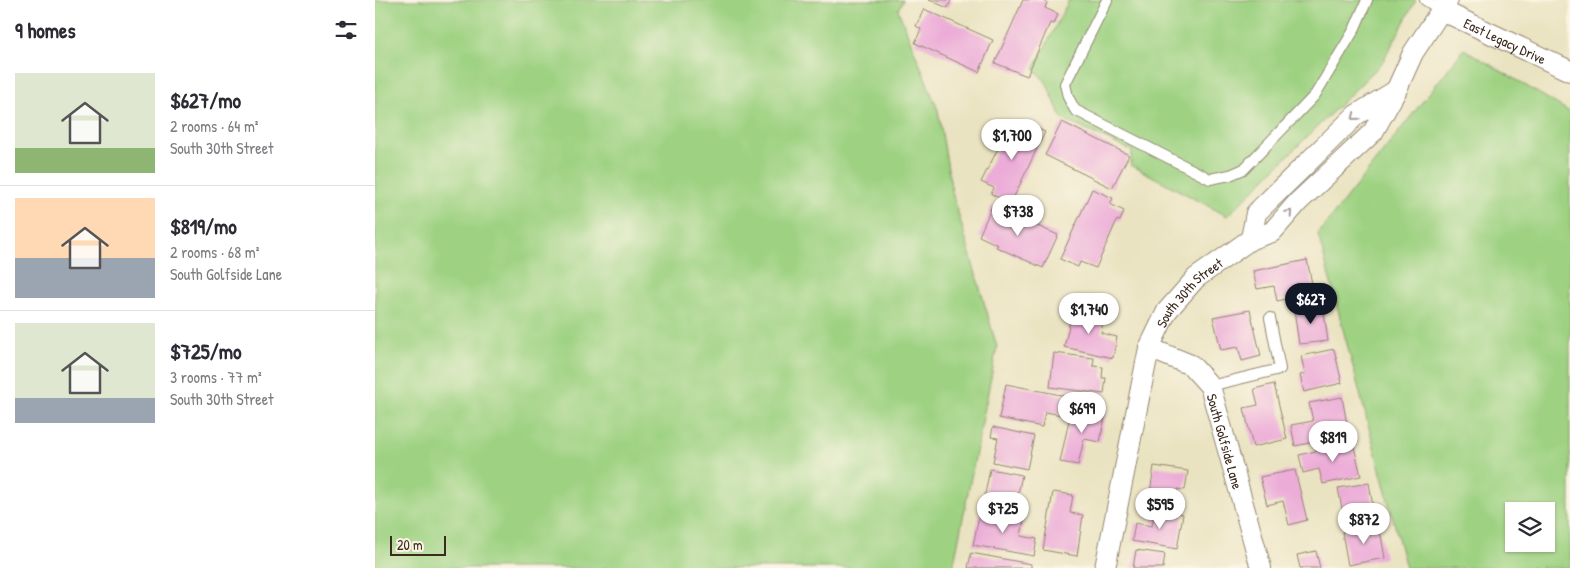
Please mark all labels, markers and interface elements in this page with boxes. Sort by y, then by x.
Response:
street label: East Legacy Drive [1461,13,1550,68]
text: 9 homes [15,16,76,45]
icon: filters [332,16,360,44]
text: $627/mo [170,86,241,115]
icon: home [55,93,115,153]
one-way arrow [1352,111,1361,119]
text: 2 rooms · 64 m² [170,115,258,137]
pin: $1,700 [971,119,1053,161]
text: $1,700 [992,124,1032,146]
text: South 30th Street [170,137,274,159]
pin: $738 [988,194,1048,237]
text: $738 [1003,200,1033,222]
one-way arrow [1284,209,1293,218]
text: $819/mo [170,212,237,241]
icon: home [55,218,115,278]
text: 2 rooms · 68 m² [170,241,259,263]
street label: South 30th Street [1151,253,1226,330]
text: South Golfside Lane [170,263,282,285]
pin: $627 [1281,282,1341,325]
text: $627 [1296,288,1326,310]
pin: $1,740 [1048,292,1130,335]
text: $1,740 [1070,298,1108,320]
text: $725/mo [170,337,241,366]
icon: home [55,343,115,403]
text: 3 rooms · 77 m² [170,366,262,388]
text: South 30th Street [170,388,274,410]
street label: South Golfside Lane [1203,391,1248,492]
pin: $699 [1052,392,1112,434]
text: $699 [1069,397,1095,419]
pin: $819 [1303,420,1363,463]
text: $819 [1320,426,1346,448]
pin: $595 [1130,488,1190,530]
pin: $725 [973,492,1033,534]
text: $595 [1146,493,1174,515]
text: $725 [988,497,1018,519]
pin: $872 [1334,502,1394,545]
map controls [1505,502,1555,552]
button: layers [1505,502,1555,552]
text: $872 [1349,508,1379,530]
scale bar [390,533,446,556]
text: 20 m [397,535,423,554]

